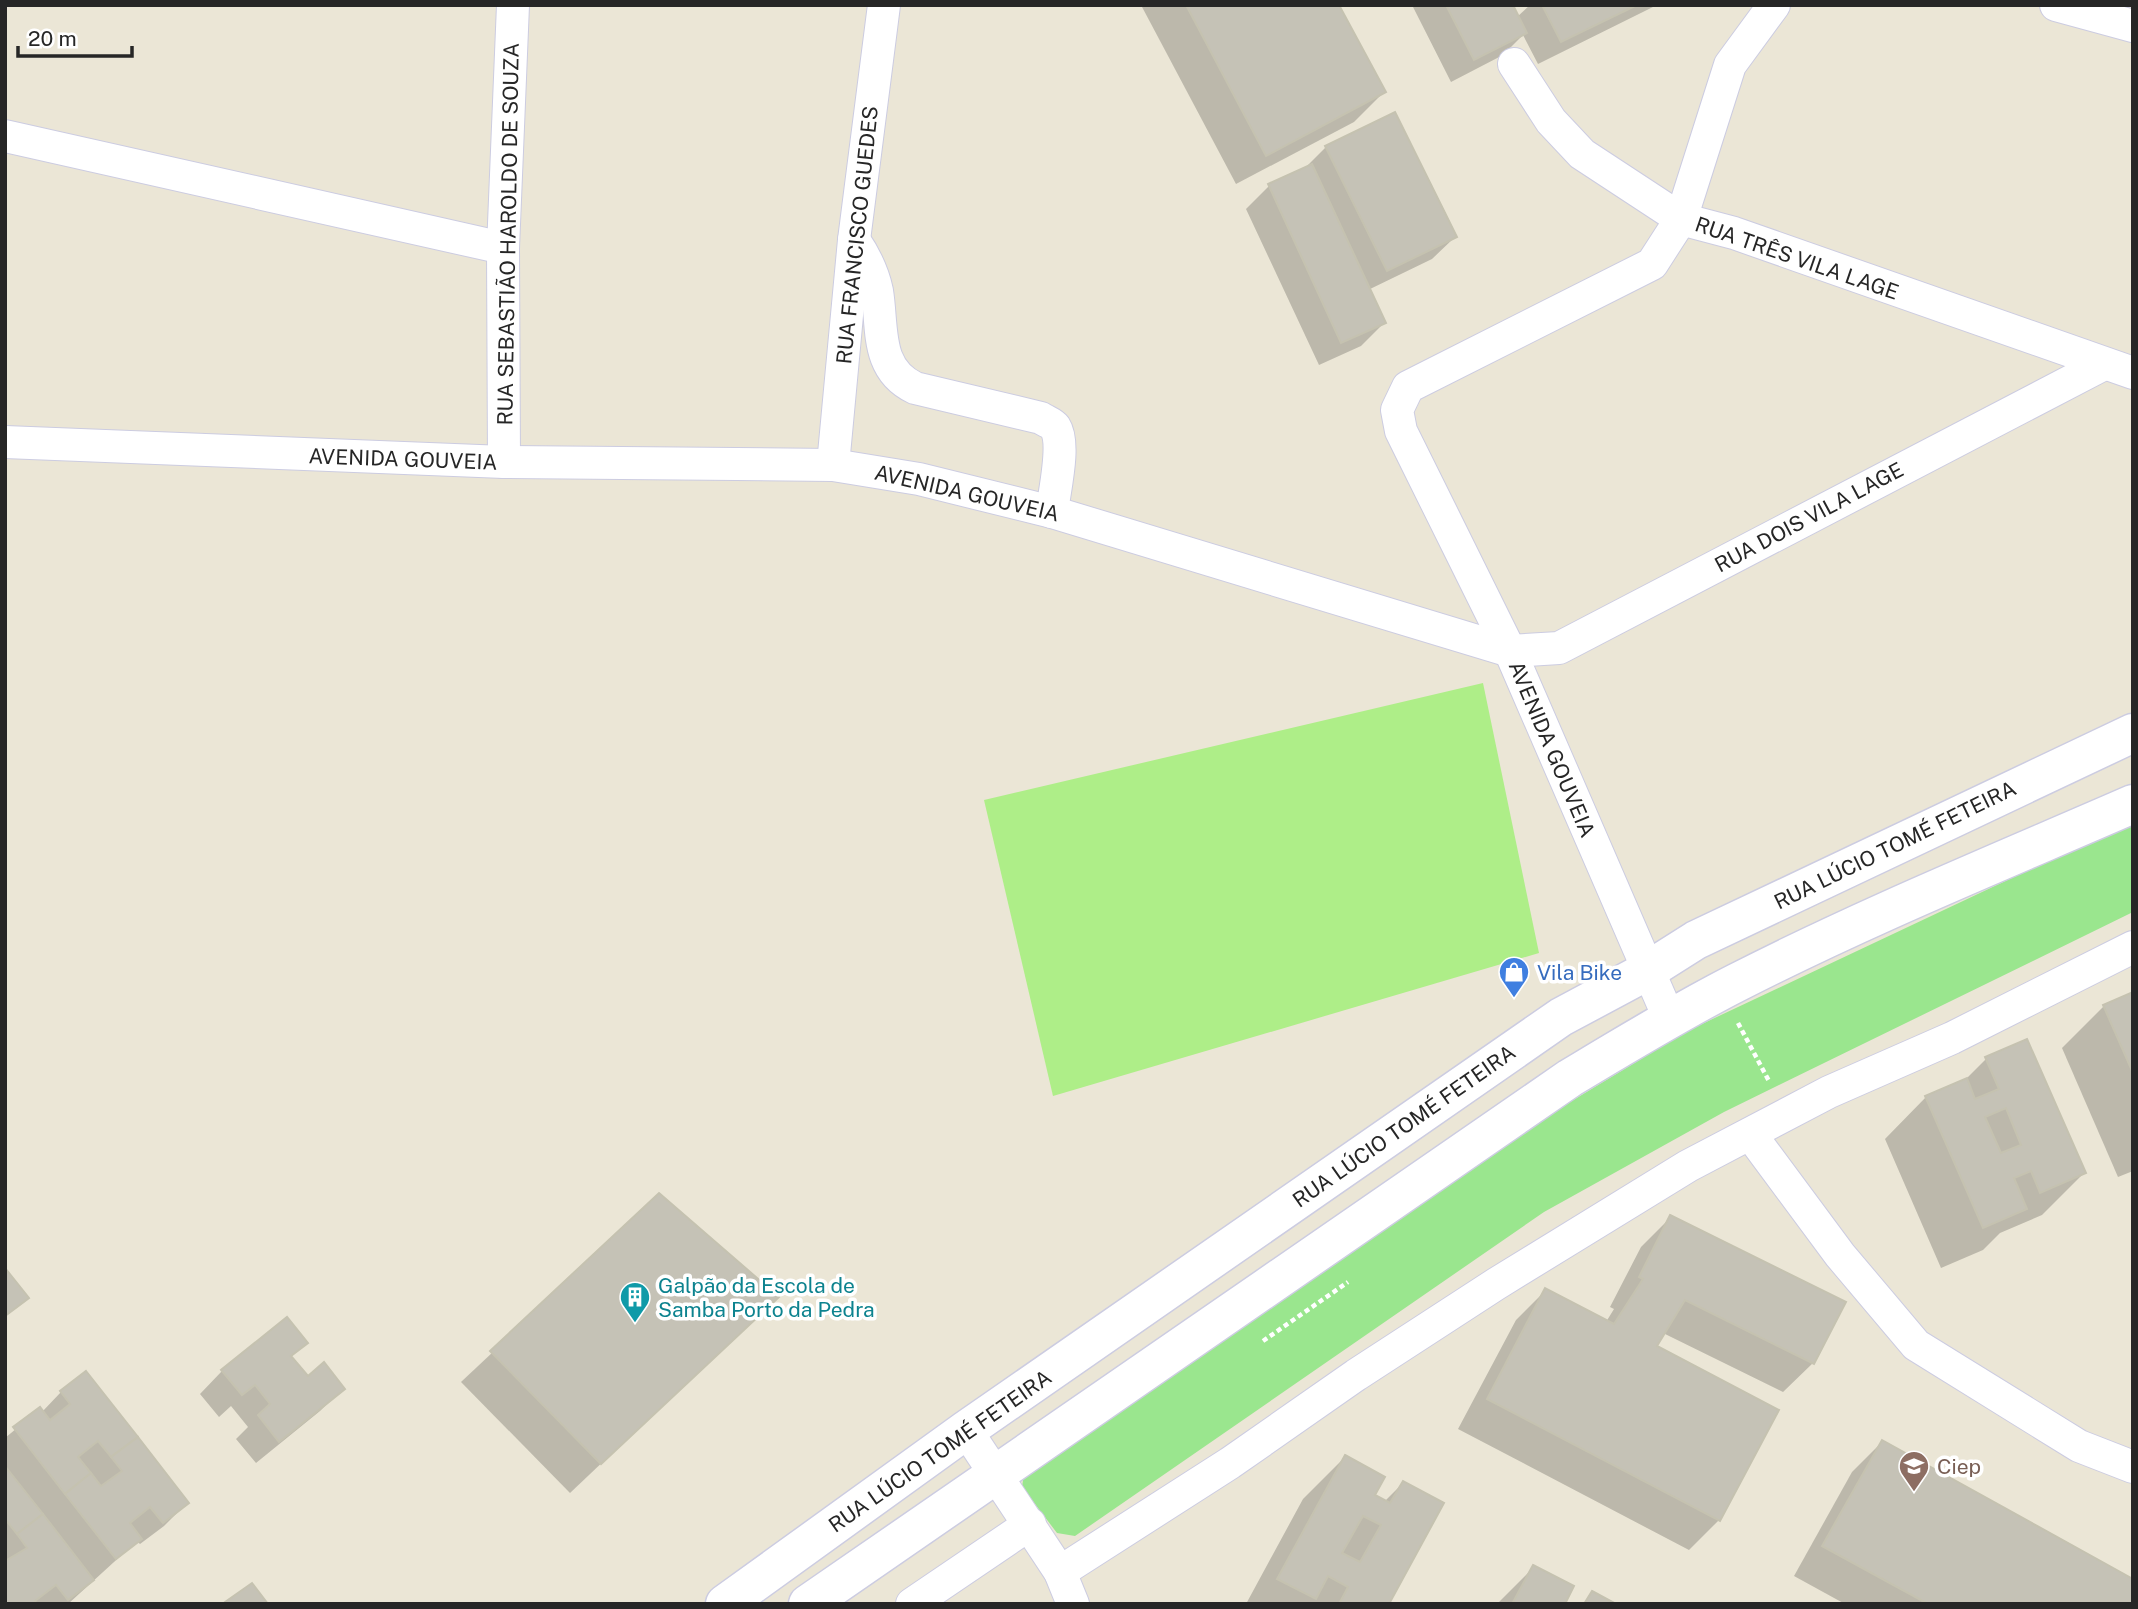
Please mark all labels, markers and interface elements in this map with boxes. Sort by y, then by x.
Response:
scale bar [18,14,131,58]
text: 20 m [28,26,77,51]
street label: RUA SEBASTIÃO HAROLDO DE SOUZA [492,42,524,426]
street label: RUA FRANCISCO GUEDES [831,105,883,365]
street label: RUA TRÊS VILA LAGE [1692,211,1902,305]
street label: AVENIDA GOUVEIA [308,443,498,475]
street label: RUA DOIS VILA LAGE [1710,457,1908,577]
street label: AVENIDA GOUVEIA [872,460,1062,526]
street label: AVENIDA GOUVEIA [1504,657,1600,841]
street label: RUA LÚCIO TOMÉ FETEIRA [1770,775,2020,915]
shop icon: Vila Bike [1497,955,1531,999]
place label: Vila Bike [1537,960,1622,985]
street label: RUA LÚCIO TOMÉ FETEIRA [1288,1039,1520,1213]
place label: Galpão da Escola de Samba Porto da Pedra [658,1273,875,1322]
building icon: Galpão da Escola de Samba Porto da Pedra [618,1280,652,1324]
street label: RUA LÚCIO TOMÉ FETEIRA [824,1364,1056,1538]
school or university icon: Ciep [1897,1449,1931,1493]
place label: Ciep [1937,1454,1981,1479]

